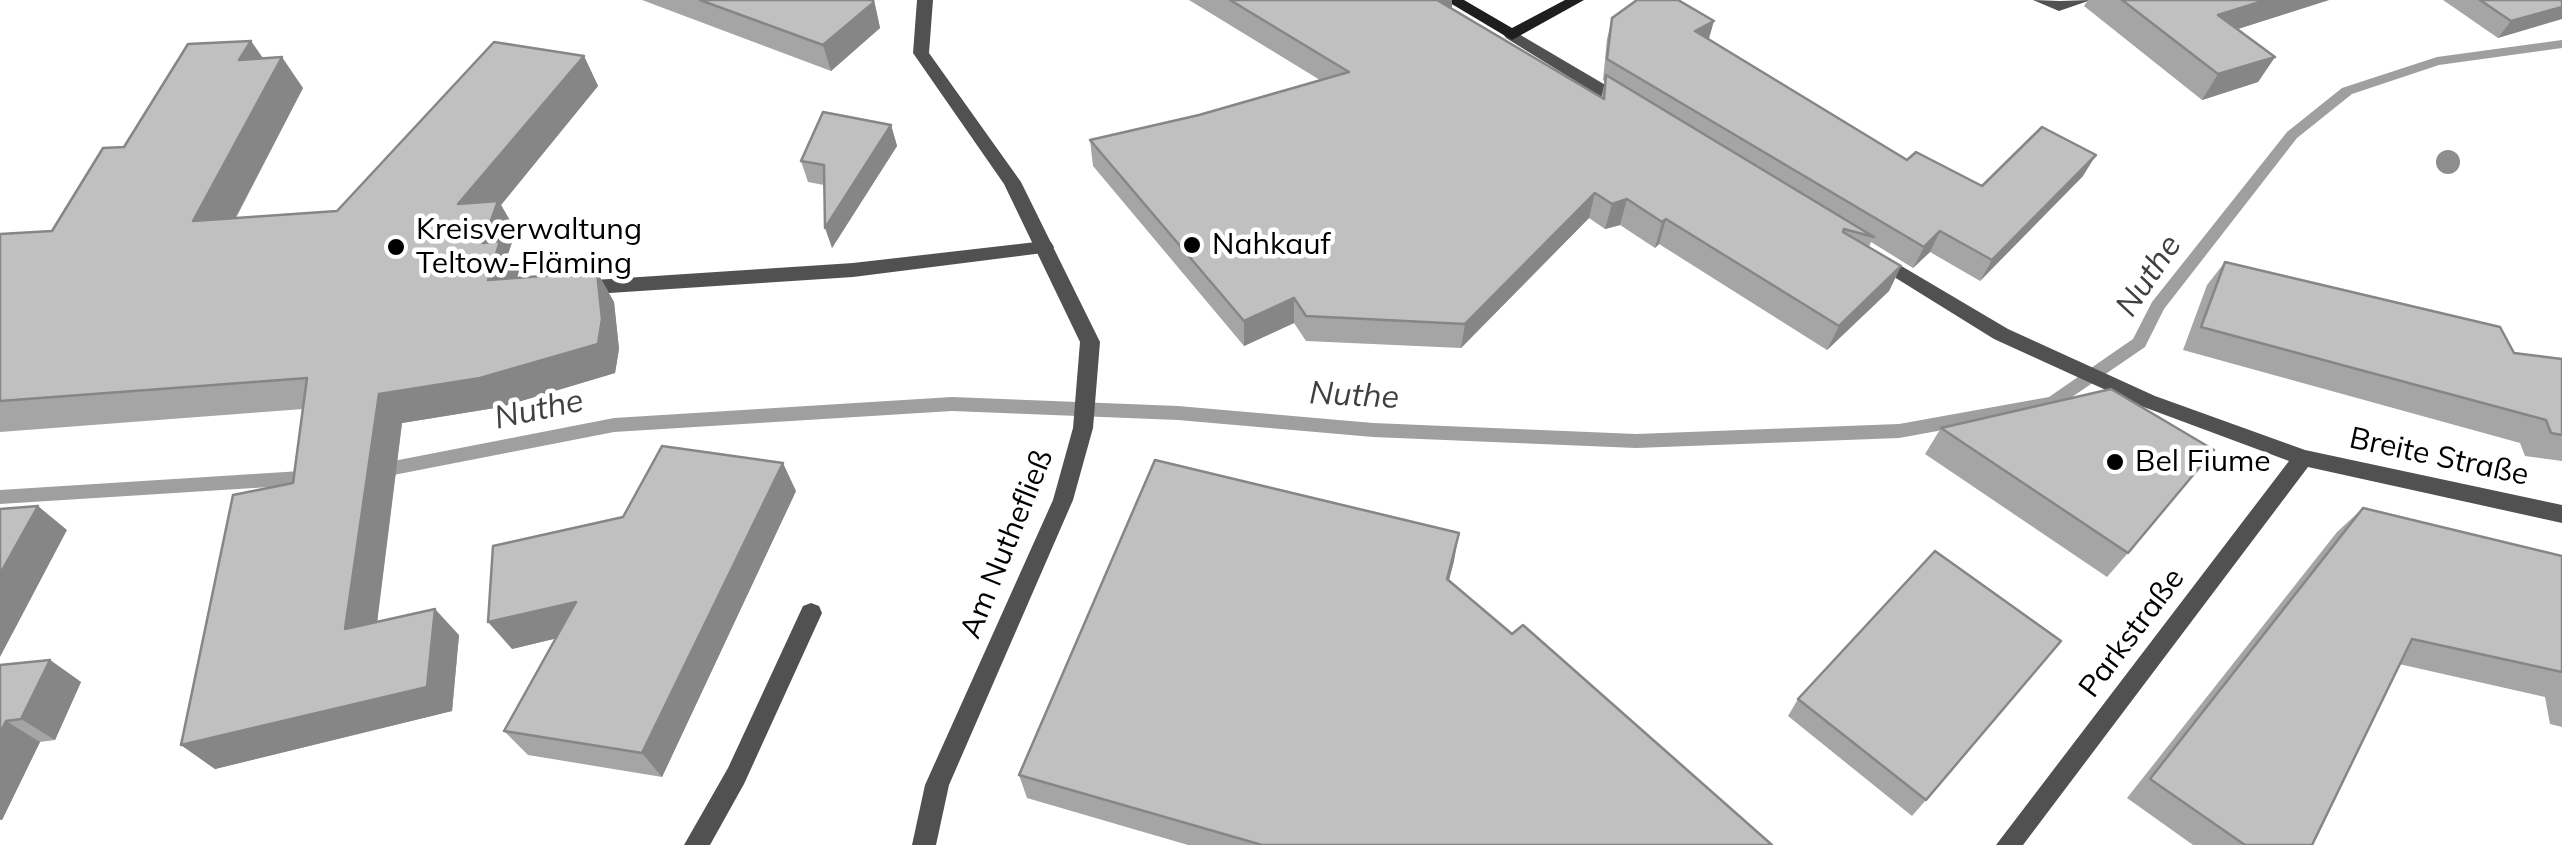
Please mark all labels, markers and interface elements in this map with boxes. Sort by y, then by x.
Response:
place label: Kreisverwaltung Teltow-Fläming [416,212,642,282]
place label: Nahkauf [1212,227,1331,263]
water label: Nuthe [2108,228,2190,324]
marker: Nahkauf [1181,234,1203,256]
marker: Kreisverwaltung Teltow-Fläming [385,236,407,258]
water label: Nuthe [1308,374,1400,418]
water label: Nuthe [491,382,587,438]
street label: Breite Straße [2346,420,2532,494]
street label: Am Nuthefließ [953,444,1061,644]
place label: Bel Fiume [2135,444,2271,480]
marker: Bel Fiume [2104,451,2126,473]
street label: Parkstraße [2072,561,2192,705]

